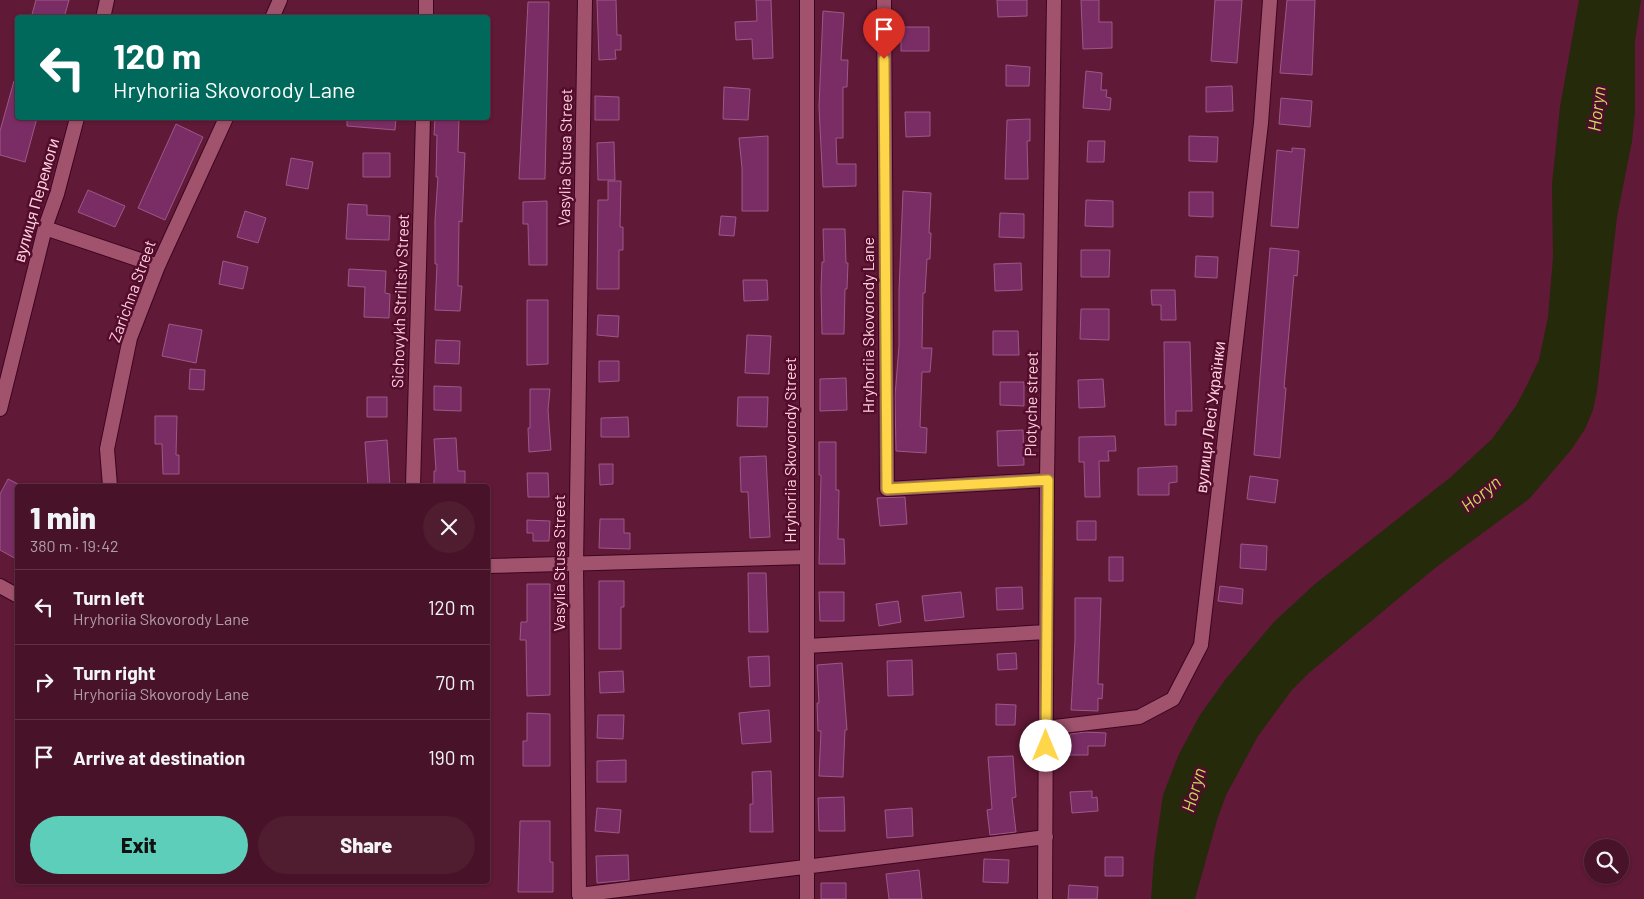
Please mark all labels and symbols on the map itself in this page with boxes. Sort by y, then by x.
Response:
pin [863,8,905,59]
water label: Horyn [1582,85,1610,133]
street label: Vasylia Stusa Street [554,88,575,226]
street label: вулиця Перемоги [9,136,62,264]
street label: Sichovykh Striltsiv Street [387,214,412,388]
street label: Zarichna Street [104,237,159,345]
street label: Hryhoriia Skovorody Lane [858,237,877,413]
street label: вулиця Лесі Українки [1191,340,1228,494]
street label: Plotyche street [1020,351,1041,457]
street label: Hryhoriia Skovorody Street [780,357,799,543]
water label: Horyn [1456,470,1505,516]
street label: Vasylia Stusa Street [549,494,568,632]
position arrow [1019,719,1071,771]
water label: Horyn [1176,765,1210,815]

